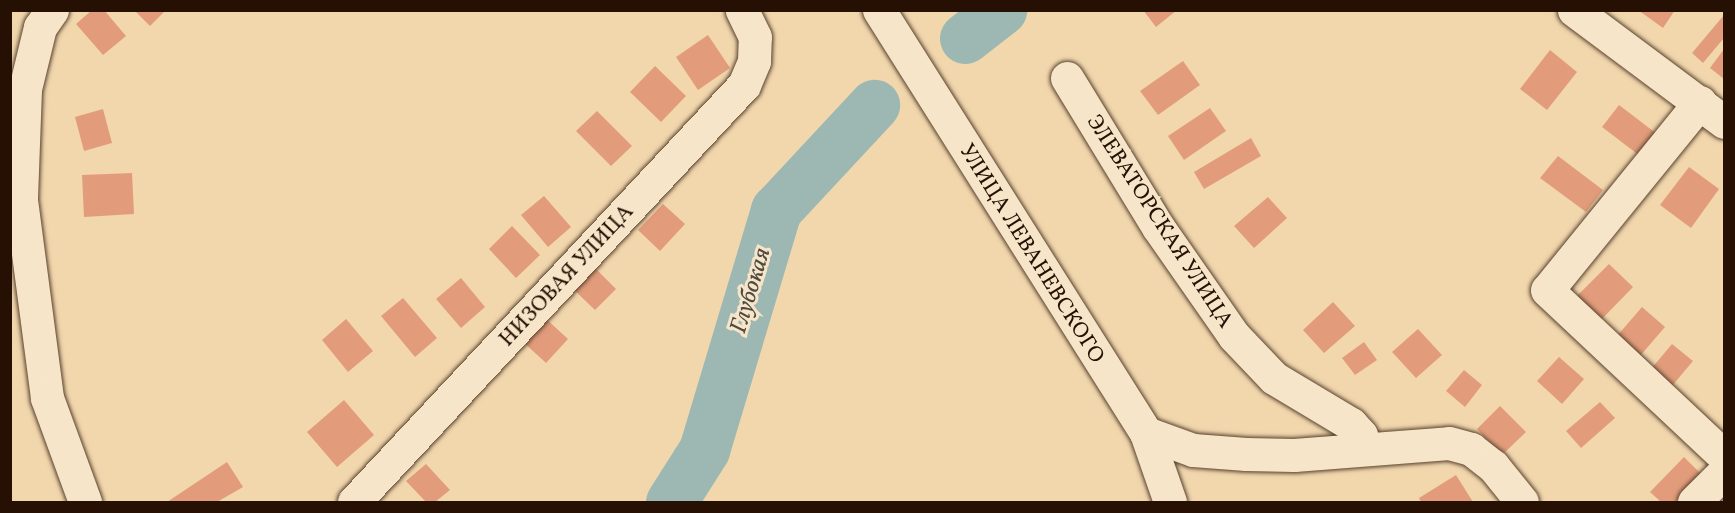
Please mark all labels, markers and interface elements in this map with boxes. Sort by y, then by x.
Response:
street label: ЭЛЕВАТОРСКАЯ УЛИЦА [1080,110,1238,334]
street label: УЛИЦА ЛЕВАНЕВСКОГО [953,139,1109,369]
street label: НИЗОВАЯ УЛИЦА [494,199,640,353]
water label: Глубокая [725,245,779,337]

